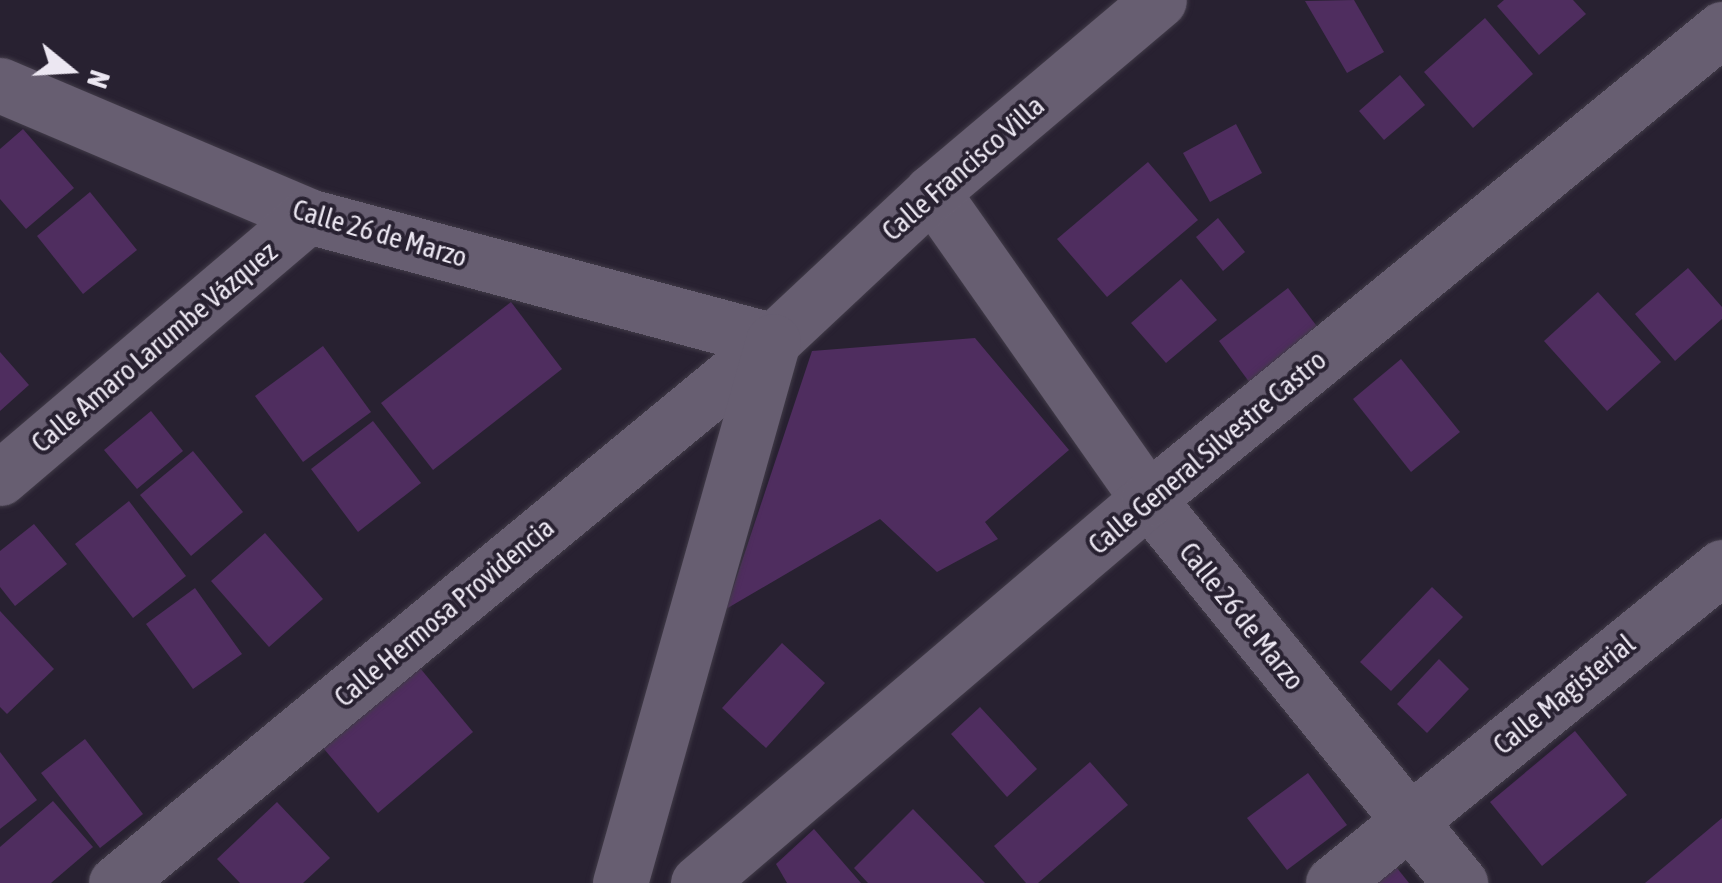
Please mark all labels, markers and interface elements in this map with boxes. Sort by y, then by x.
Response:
north arrow [20,20,120,120]
text: N [81,66,116,92]
street label: Calle Francisco Villa [875,88,1051,248]
street label: Calle 26 de Marzo [289,192,471,274]
street label: Calle Amaro Larumbe Vázquez [25,235,283,459]
street label: Calle General Silvestre Castro [1081,343,1333,561]
street label: Calle Hermosa Providencia [327,510,561,714]
street label: Calle 26 de Marzo [1172,536,1312,696]
street label: Calle Magisterial [1486,627,1642,761]

